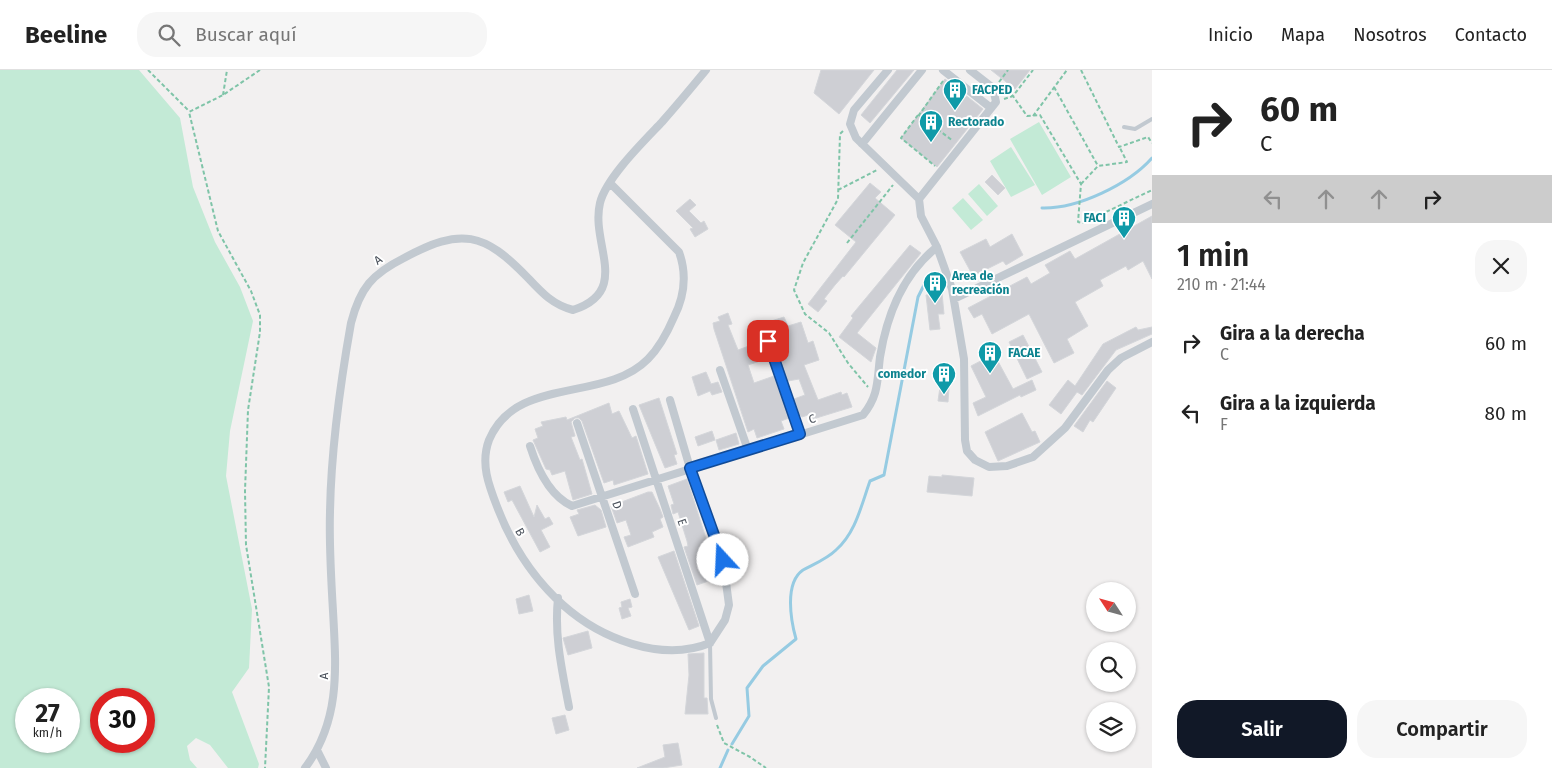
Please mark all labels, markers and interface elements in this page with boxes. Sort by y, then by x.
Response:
search box [137,12,487,57]
text: Beeline [25,21,107,49]
icon: search [155,21,183,49]
text: Buscar aquí [195,23,297,46]
text: Inicio [1208,24,1253,46]
text: Mapa [1281,24,1325,46]
text: Nosotros [1353,24,1427,46]
text: Contacto [1455,24,1527,46]
building icon: FACPED [942,77,968,111]
place label: FACPED [972,83,1013,97]
text: 60 m [1260,88,1338,130]
icon: right [1177,90,1242,155]
building icon: Rectorado [918,109,944,143]
place label: Rectorado [948,115,1004,129]
text: C [1260,130,1272,157]
icon: left [1259,185,1287,213]
icon: ahead [1312,185,1340,213]
icon: ahead [1365,185,1393,213]
icon: right [1418,185,1446,213]
building icon: FACI [1111,205,1137,239]
place label: FACI [1083,211,1106,225]
text: 1 min [1177,238,1249,274]
button: close [1475,240,1527,292]
street label: A [371,252,385,268]
place label: Area de recreación [951,269,1009,297]
building icon: Area de recreación [922,270,948,304]
text: 210 m · 21:44 [1177,275,1266,294]
pin [747,320,789,362]
text: Gira a la derecha [1220,322,1365,345]
icon: arrive [754,327,782,355]
icon: right [1177,329,1205,357]
text: 60 m [1485,332,1527,355]
building icon: FACAE [977,340,1003,374]
text: C [1220,345,1229,364]
place label: FACAE [1008,346,1041,360]
building icon: comedor [931,361,957,395]
place label: comedor [878,367,926,381]
text: Gira a la izquierda [1220,392,1376,415]
icon: left [1177,399,1205,427]
text: 80 m [1485,402,1527,425]
street label: C [807,411,818,427]
text: F [1220,415,1228,434]
street label: D [609,499,625,511]
street label: E [674,517,690,527]
street label: B [512,525,528,539]
position arrow [696,533,748,585]
north arrow [1086,582,1136,632]
map controls [1086,582,1136,752]
button: search [1086,642,1136,692]
street label: A [317,672,331,680]
speed limit sign: 30 [90,688,155,753]
text: 27 [35,699,60,729]
button: Salir [1177,700,1347,758]
button: Compartir [1357,700,1527,758]
button: layers [1086,702,1136,752]
text: km/h [33,726,62,740]

